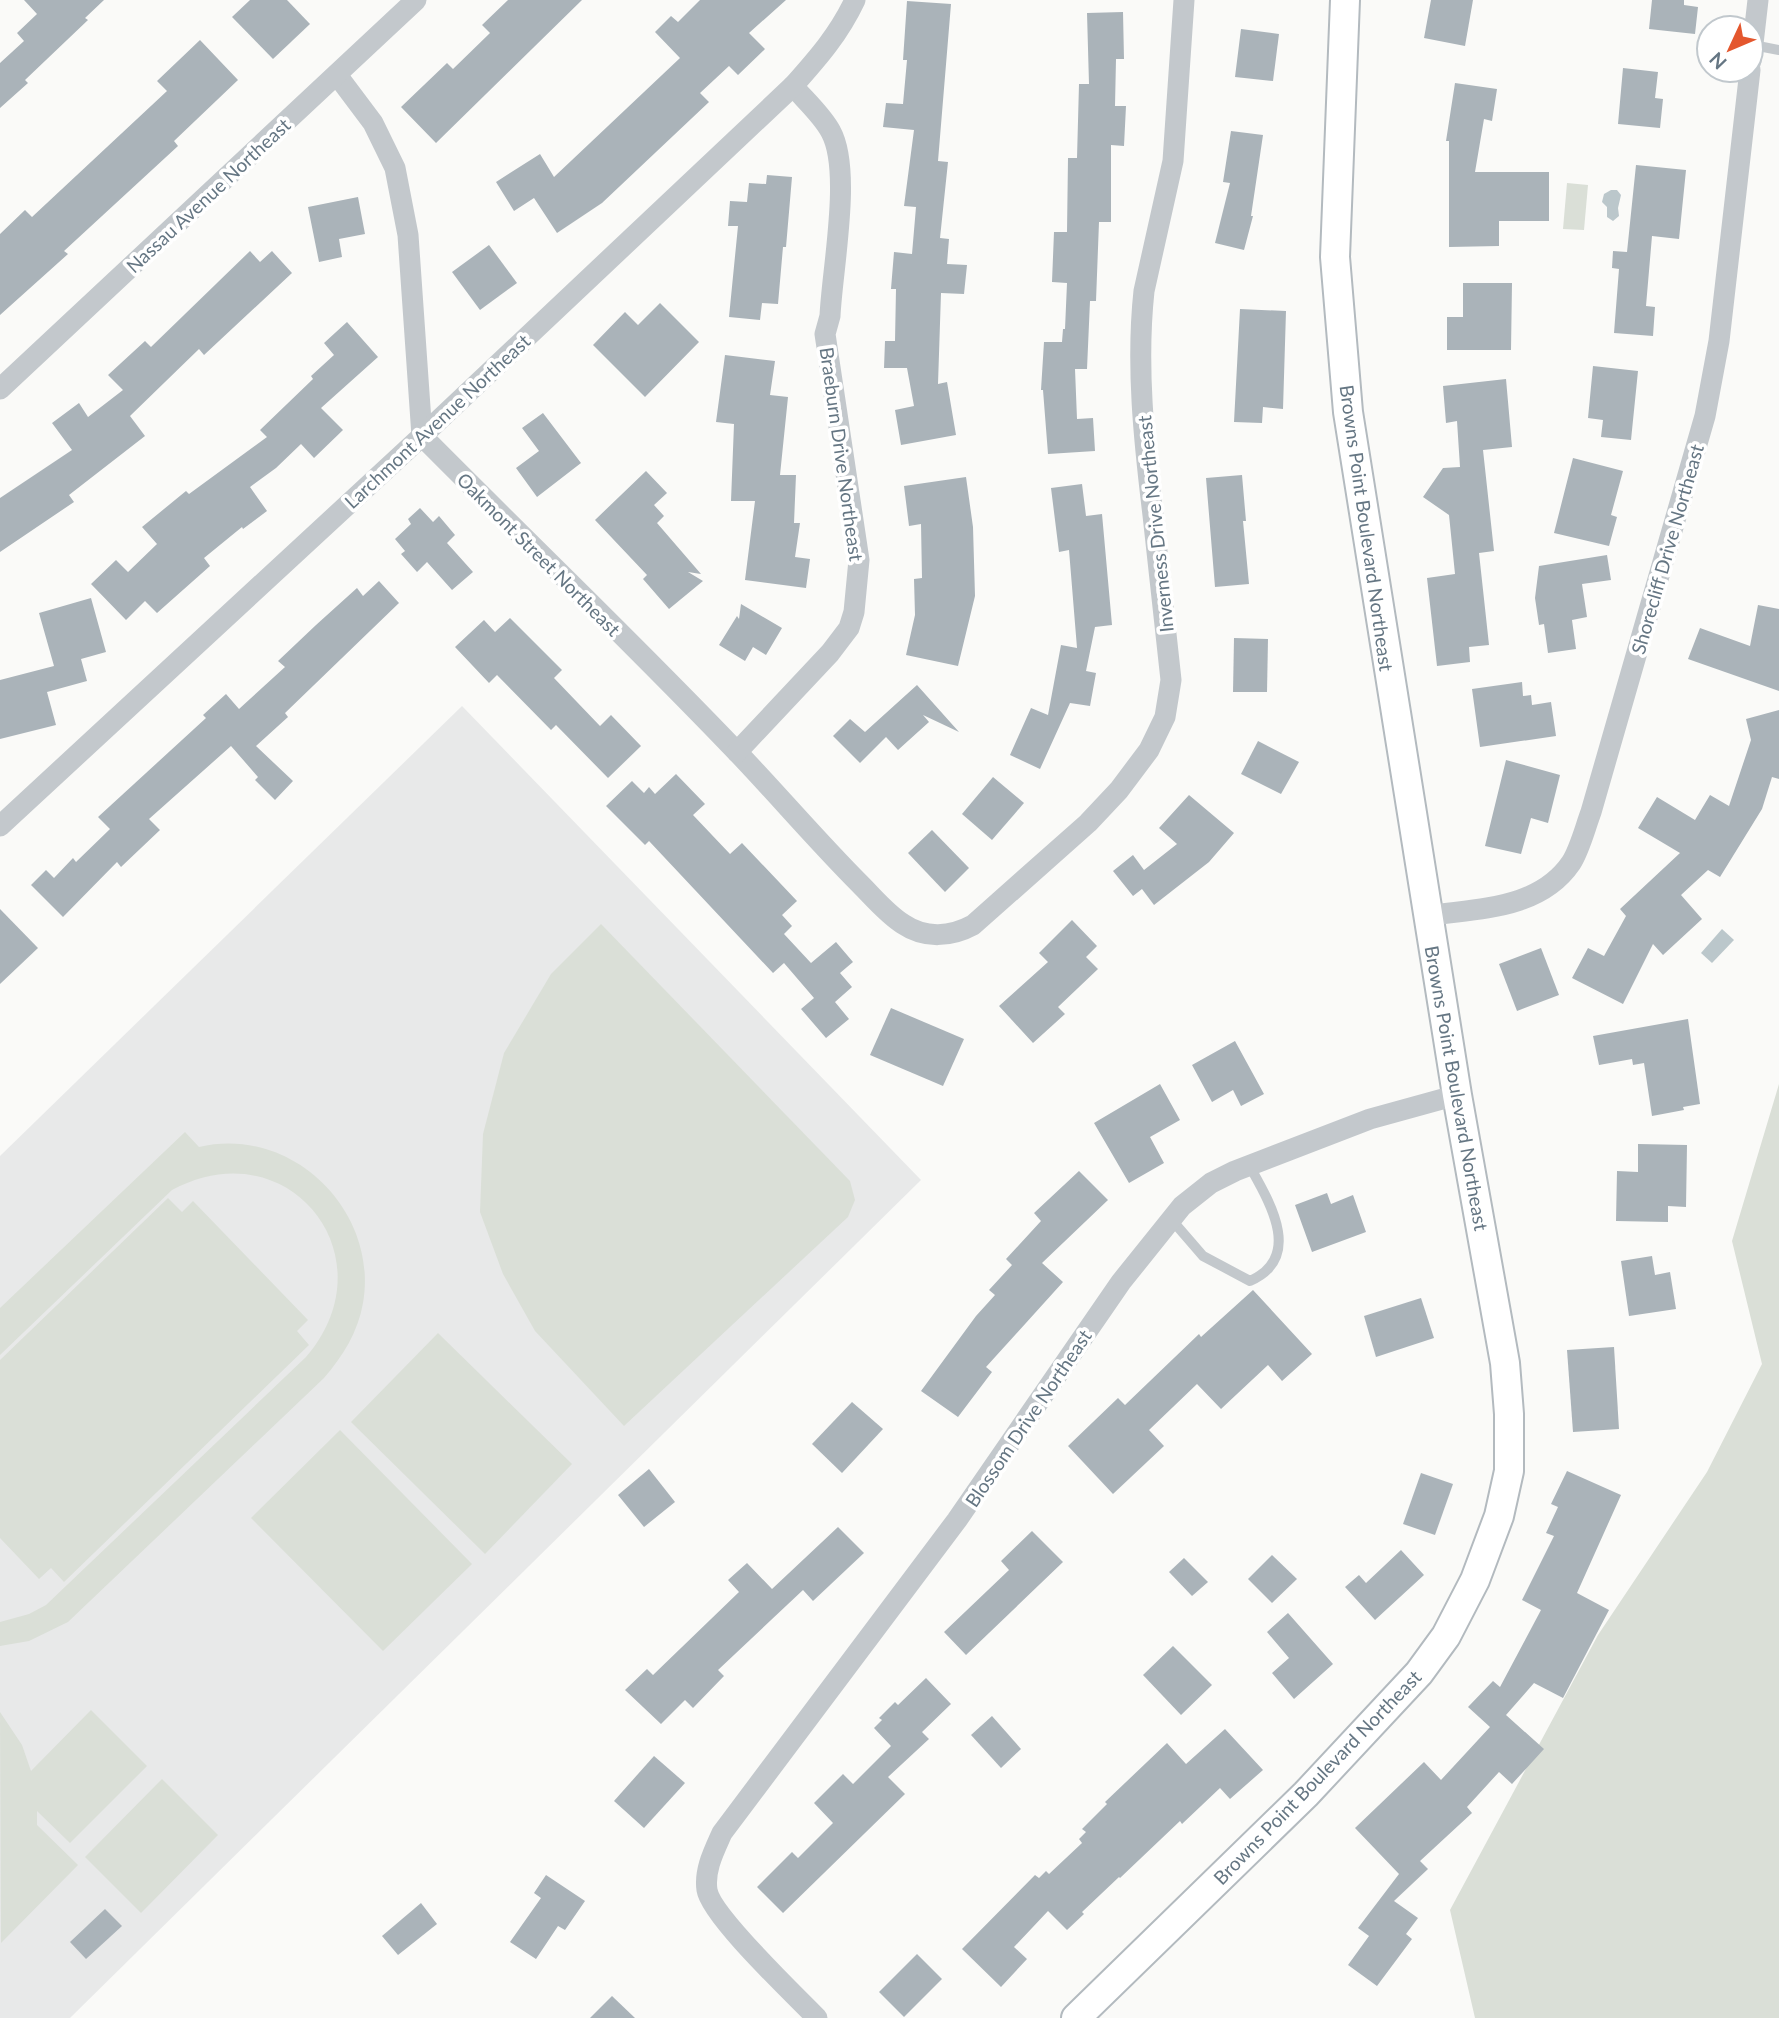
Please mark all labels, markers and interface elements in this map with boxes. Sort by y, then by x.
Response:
north arrow [1695,14,1765,84]
text: N [1704,48,1731,74]
street label: Nassau Avenue Northeast [121,113,295,277]
street label: Larchmont Avenue Northeast [340,329,535,513]
street label: Braeburn Drive Northeast [816,345,868,563]
street label: Browns Point Boulevard Northeast [1336,383,1399,673]
street label: Inverness Drive Northeast [1132,414,1178,634]
street label: Shorecliff Drive Northeast [1626,441,1708,657]
street label: Oakmont Street Northeast [453,468,626,641]
street label: Browns Point Boulevard Northeast [1421,944,1493,1232]
street label: Blossom Drive Northeast [960,1325,1096,1511]
street label: Browns Point Boulevard Northeast [1208,1665,1426,1889]

